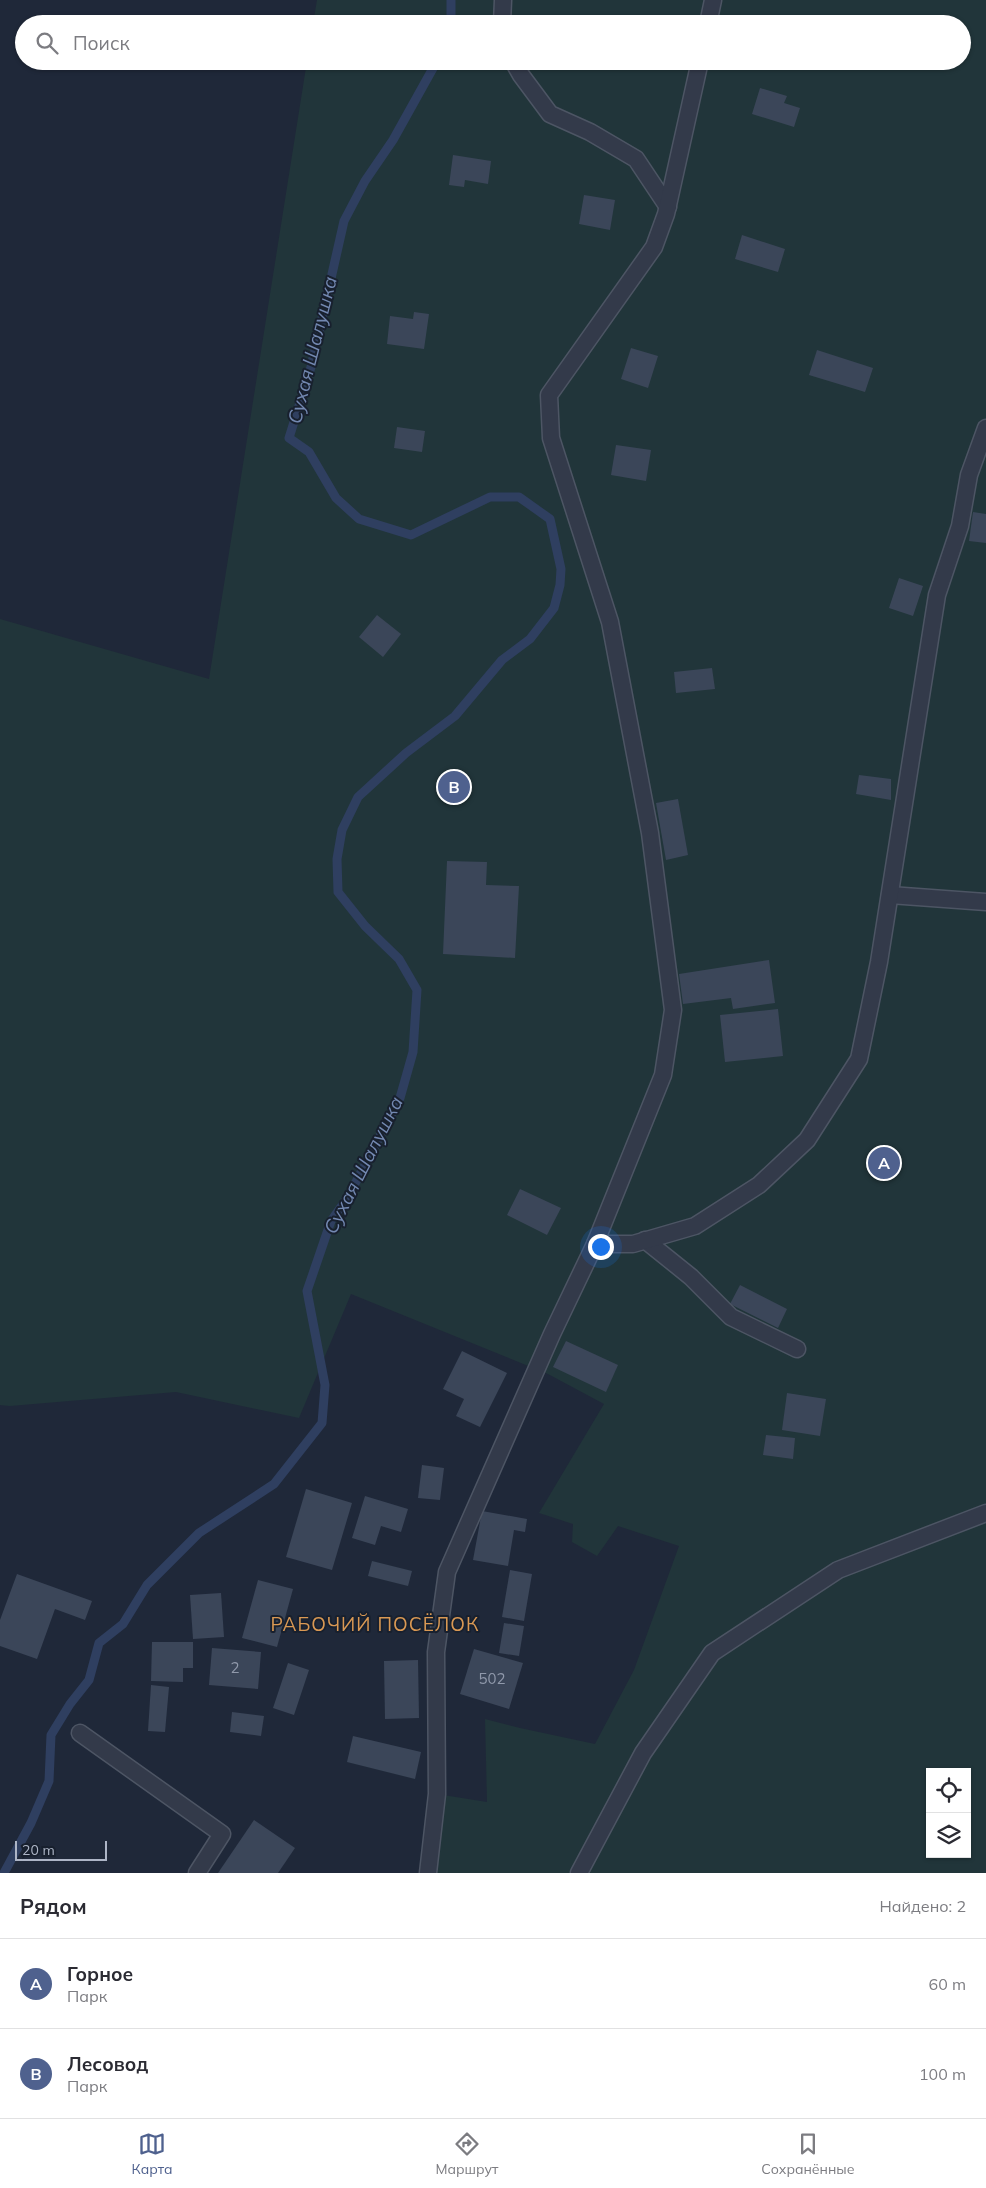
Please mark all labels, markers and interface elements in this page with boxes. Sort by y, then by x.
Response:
search box [15,15,971,70]
icon: search [33,29,61,57]
text: Поиск [73,31,130,55]
water label: Сухая Шалушка [282,274,342,426]
pin: B [438,768,470,806]
water label: Сухая Шалушка [318,1092,408,1238]
pin: A [868,1144,900,1182]
your location [588,1234,614,1260]
district label: РАБОЧИЙ ПОСЁЛОК [271,1612,479,1636]
house number: 2 [230,1658,240,1677]
house number: 502 [478,1669,506,1688]
map controls [926,1768,971,1858]
button: locate [926,1768,971,1813]
button: layers [926,1813,971,1858]
scale bar [15,1838,108,1861]
text: 20 m [22,1841,55,1859]
text: Рядом [20,1893,87,1919]
text: Найдено: 2 [880,1896,966,1916]
text: Горное [67,1962,133,1986]
text: A [30,1974,42,1994]
text: 60 m [929,1974,966,1994]
text: Парк [67,1986,107,2006]
text: Лесовод [67,2052,148,2076]
text: B [30,2064,42,2084]
text: 100 m [919,2064,966,2084]
text: Парк [67,2076,107,2096]
tab: Карта [131,2130,173,2178]
tab: Маршрут [436,2130,498,2178]
tab: Сохранённые [761,2130,855,2178]

